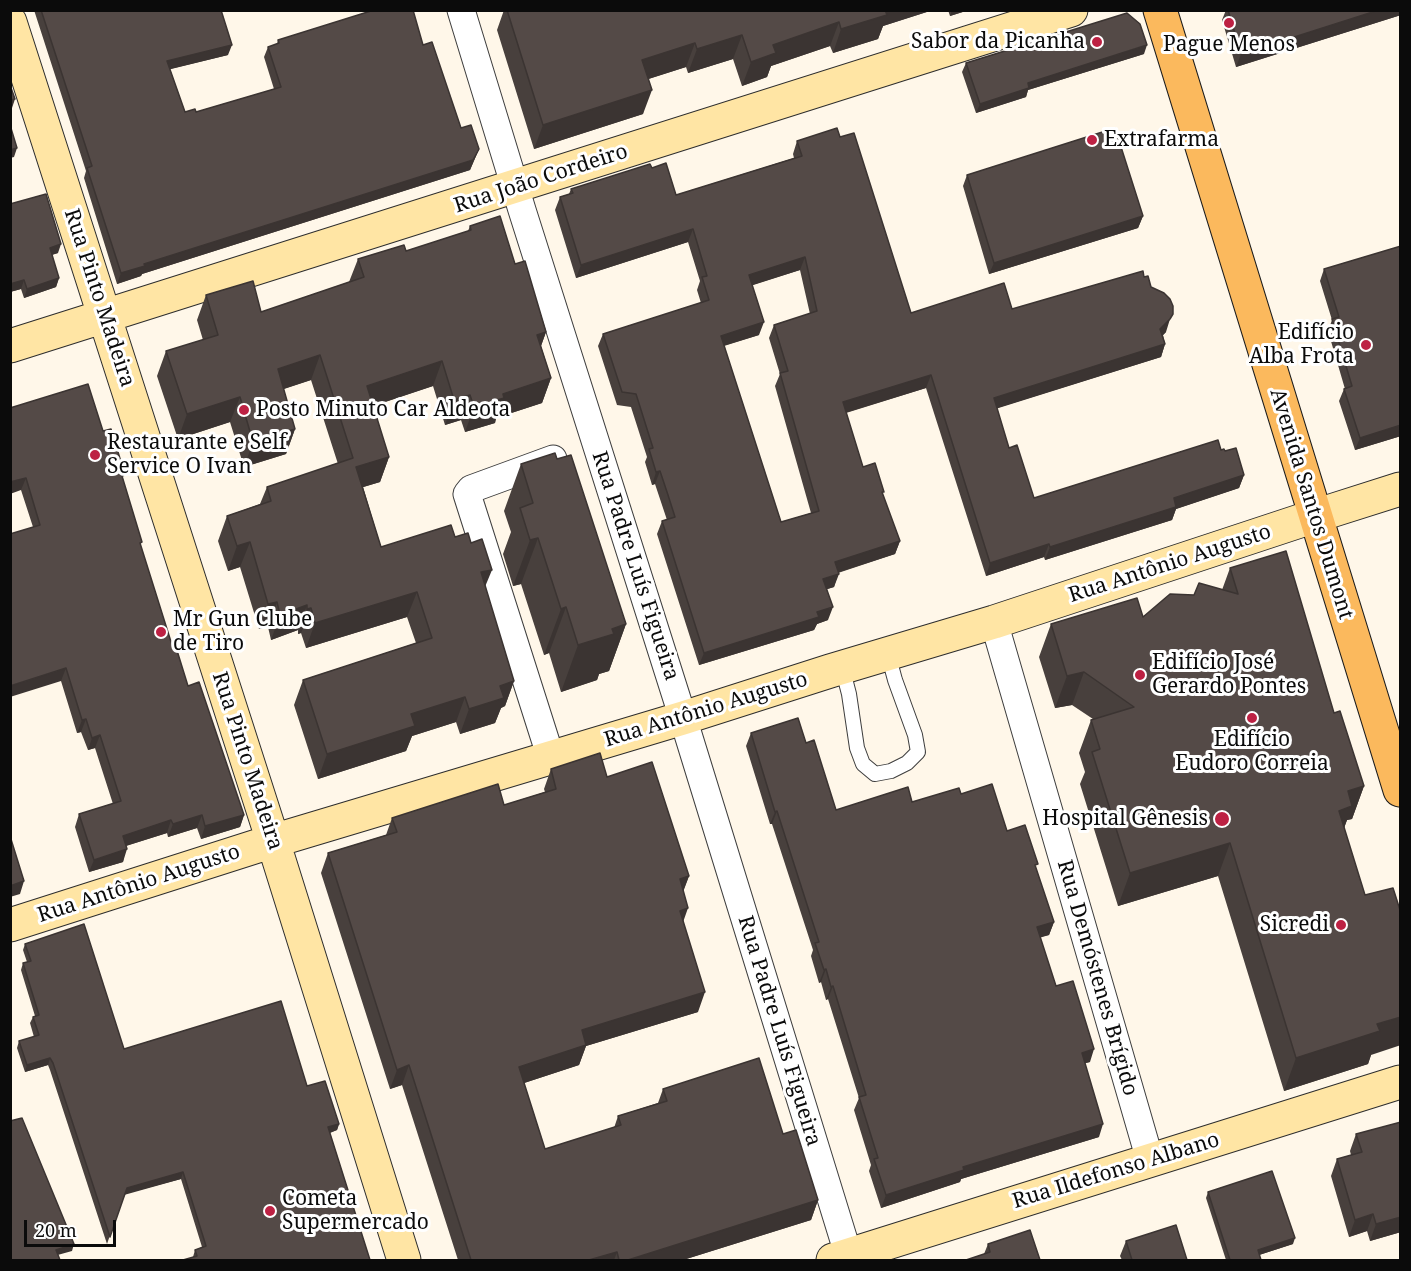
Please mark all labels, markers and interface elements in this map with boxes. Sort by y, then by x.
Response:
marker: Pague Menos [1222,16,1236,30]
place label: Sabor da Picanha [911,29,1085,55]
place label: Pague Menos [1163,32,1295,58]
marker: Sabor da Picanha [1090,35,1104,49]
place label: Extrafarma [1104,127,1219,153]
marker: Extrafarma [1085,133,1099,147]
street label: Rua João Cordeiro [451,139,631,219]
street label: Rua Pinto Madeira [58,206,140,390]
place label: Edifício Alba Frota [1249,320,1354,370]
marker: Edifício Alba Frota [1359,338,1373,352]
street label: Avenida Santos Dumont [1264,386,1358,622]
place label: Posto Minuto Car Aldeota [256,397,510,423]
marker: Posto Minuto Car Aldeota [237,403,251,417]
place label: Restaurante e Self Service O Ivan [107,430,287,480]
marker: Restaurante e Self Service O Ivan [88,448,102,462]
street label: Rua Padre Luís Figueira [586,448,684,684]
street label: Rua Antônio Augusto [1066,519,1274,609]
place label: Mr Gun Clube de Tiro [173,607,312,657]
marker: Mr Gun Clube de Tiro [154,625,168,639]
place label: Edifício José Gerardo Pontes [1152,650,1306,700]
street label: Rua Antônio Augusto [601,667,811,753]
marker: Edifício José Gerardo Pontes [1133,668,1147,682]
street label: Rua Pinto Madeira [206,669,288,853]
marker: Edifício Eudoro Correia [1245,711,1259,725]
place label: Edifício Eudoro Correia [1175,727,1329,777]
place label: Hospital Gênesis [1042,806,1208,832]
marker: Hospital Gênesis [1213,810,1231,828]
street label: Rua Antônio Augusto [35,839,243,929]
street label: Rua Demóstenes Brígido [1051,857,1143,1099]
place label: Sicredi [1260,912,1329,938]
street label: Rua Padre Luís Figueira [732,913,826,1149]
marker: Sicredi [1334,918,1348,932]
street label: Rua Ildefonso Albano [1010,1128,1222,1214]
place label: Cometa Supermercado [282,1186,429,1236]
marker: Cometa Supermercado [263,1204,277,1218]
scale bar [27,1208,118,1246]
text: 20 m [35,1218,77,1242]

